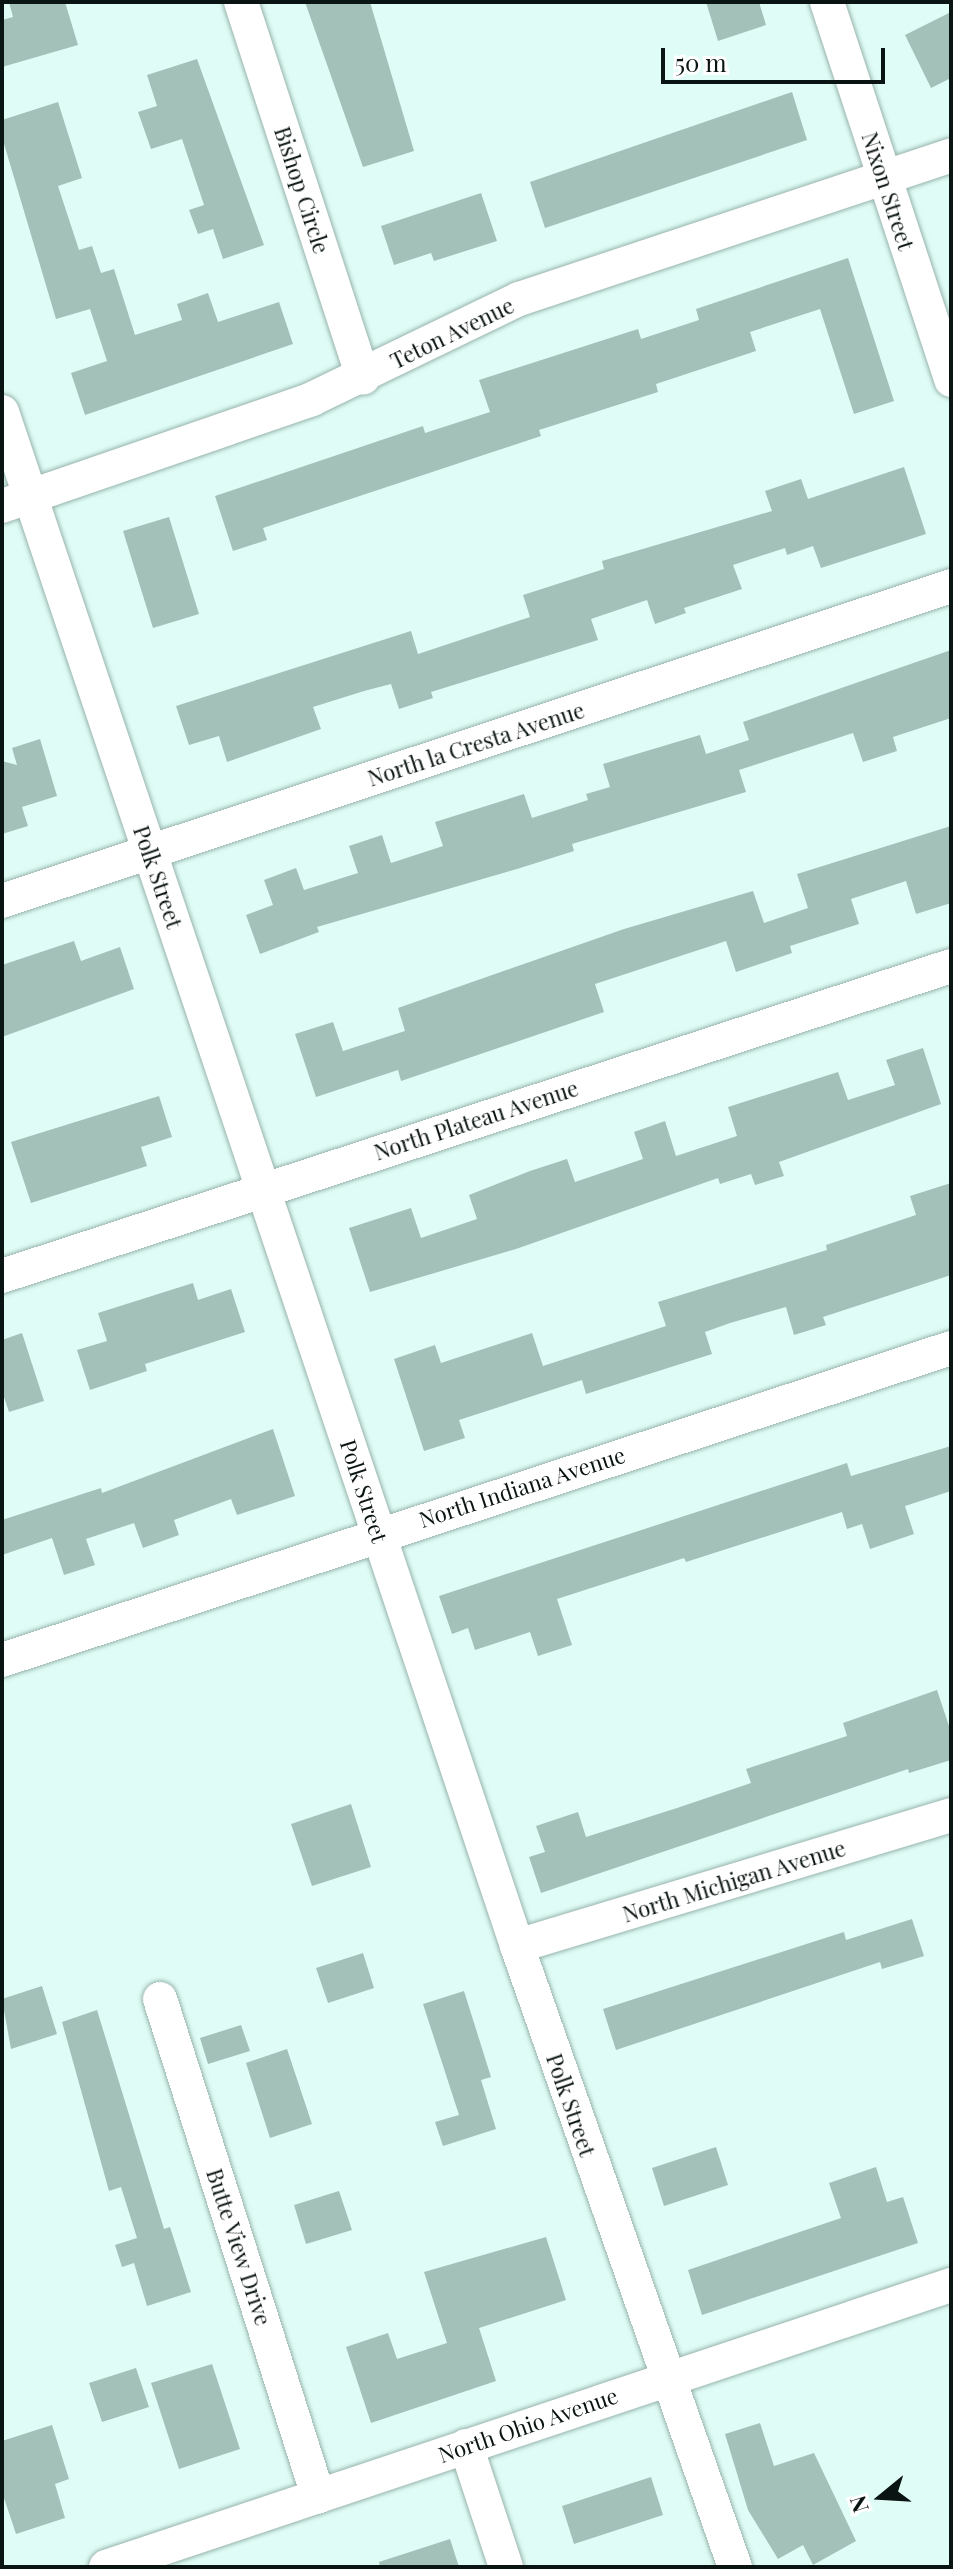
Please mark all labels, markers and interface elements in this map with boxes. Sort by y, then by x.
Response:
scale bar [665,32,889,82]
text: 50 m [675,46,727,78]
street label: Bishop Circle [269,123,335,257]
street label: Nixon Street [857,129,919,253]
street label: Teton Avenue [386,292,518,374]
street label: North la Cresta Avenue [363,696,589,792]
street label: Polk Street [128,822,188,932]
street label: North Plateau Avenue [370,1074,582,1166]
street label: Polk Street [335,1436,393,1546]
street label: North Indiana Avenue [415,1441,629,1533]
street label: North Michigan Avenue [619,1834,849,1928]
street label: Polk Street [541,2050,601,2160]
street label: Butte View Drive [201,2165,277,2329]
street label: North Ohio Avenue [434,2382,622,2468]
north arrow [841,2457,921,2537]
text: N [841,2492,875,2517]

